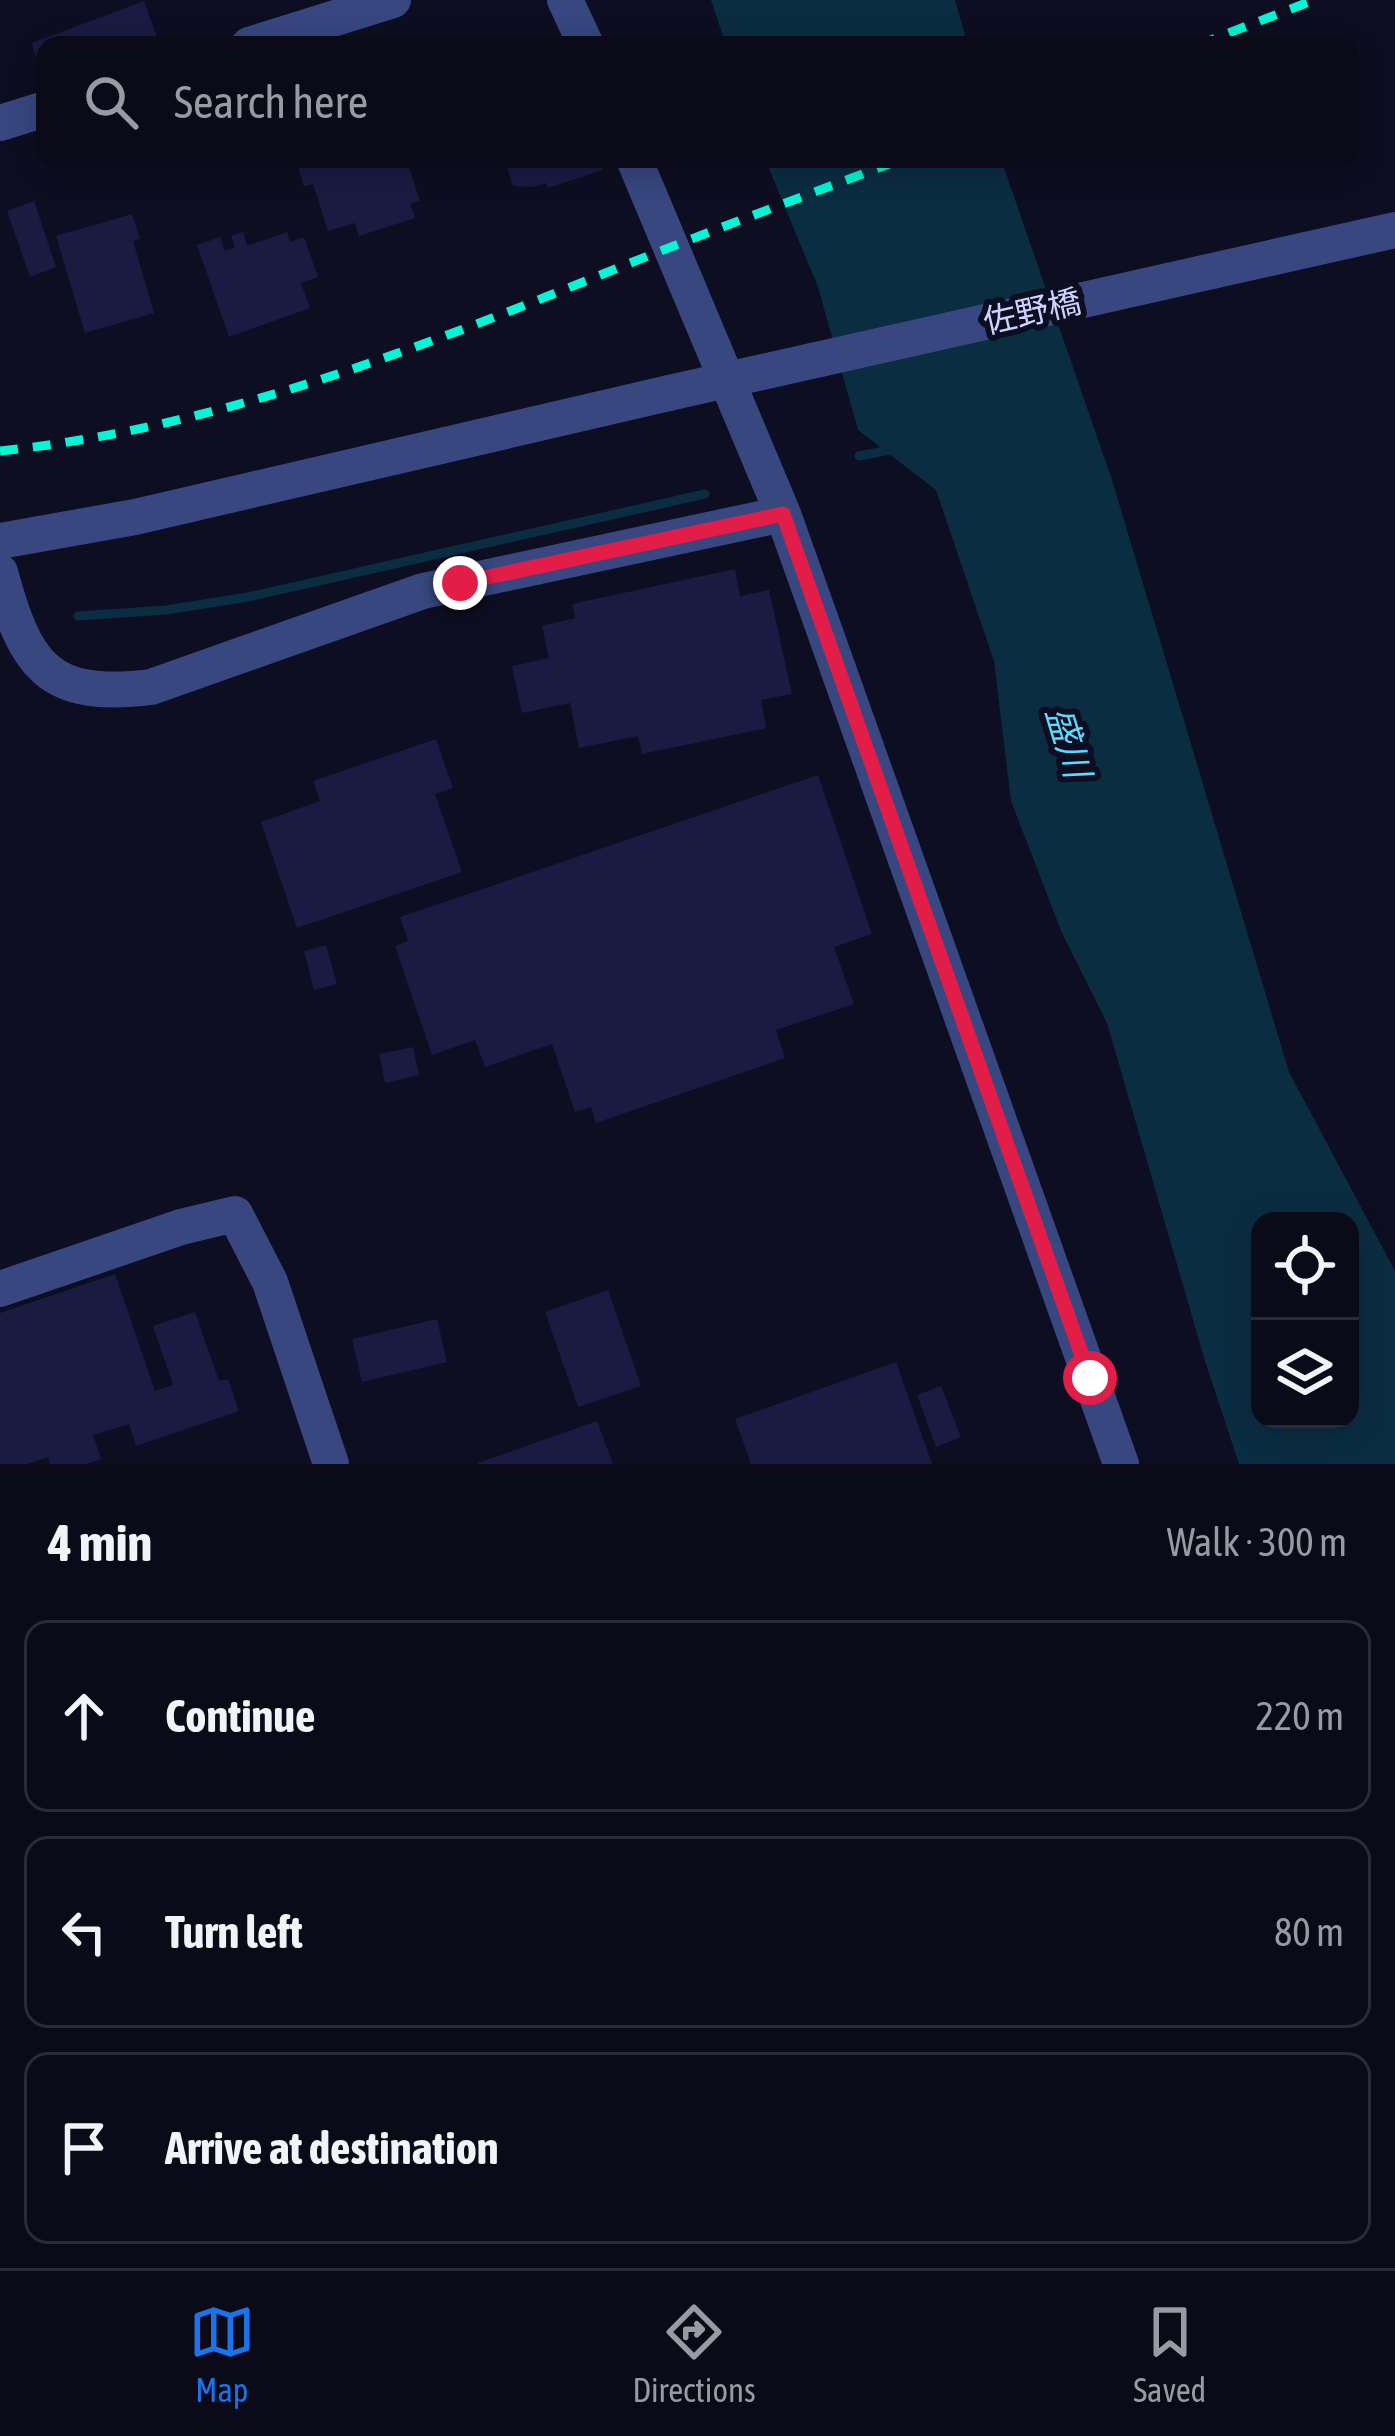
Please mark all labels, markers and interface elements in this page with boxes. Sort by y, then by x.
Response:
search box [36,36,1359,168]
icon: search [78,69,144,135]
text: Search here [174,76,368,128]
street label: 佐野橋 [979,281,1085,341]
route end [433,556,487,610]
water label: 盛川 [1038,701,1101,786]
map controls [1251,1212,1359,1428]
button: locate [1251,1212,1359,1320]
button: layers [1251,1320,1359,1428]
route start [1063,1351,1117,1405]
text: 4 min [48,1513,152,1572]
text: Walk · 300 m [1167,1520,1347,1564]
icon: ahead [51,1683,117,1749]
text: Continue [165,1690,316,1742]
text: 220 m [1256,1694,1344,1738]
icon: left [51,1899,117,1965]
text: Turn left [165,1906,303,1958]
text: 80 m [1274,1910,1344,1954]
icon: arrive [51,2115,117,2181]
text: Arrive at destination [165,2122,499,2174]
tab: Map [189,2299,255,2409]
tab: Directions [632,2299,756,2409]
tab: Saved [1133,2299,1206,2409]

